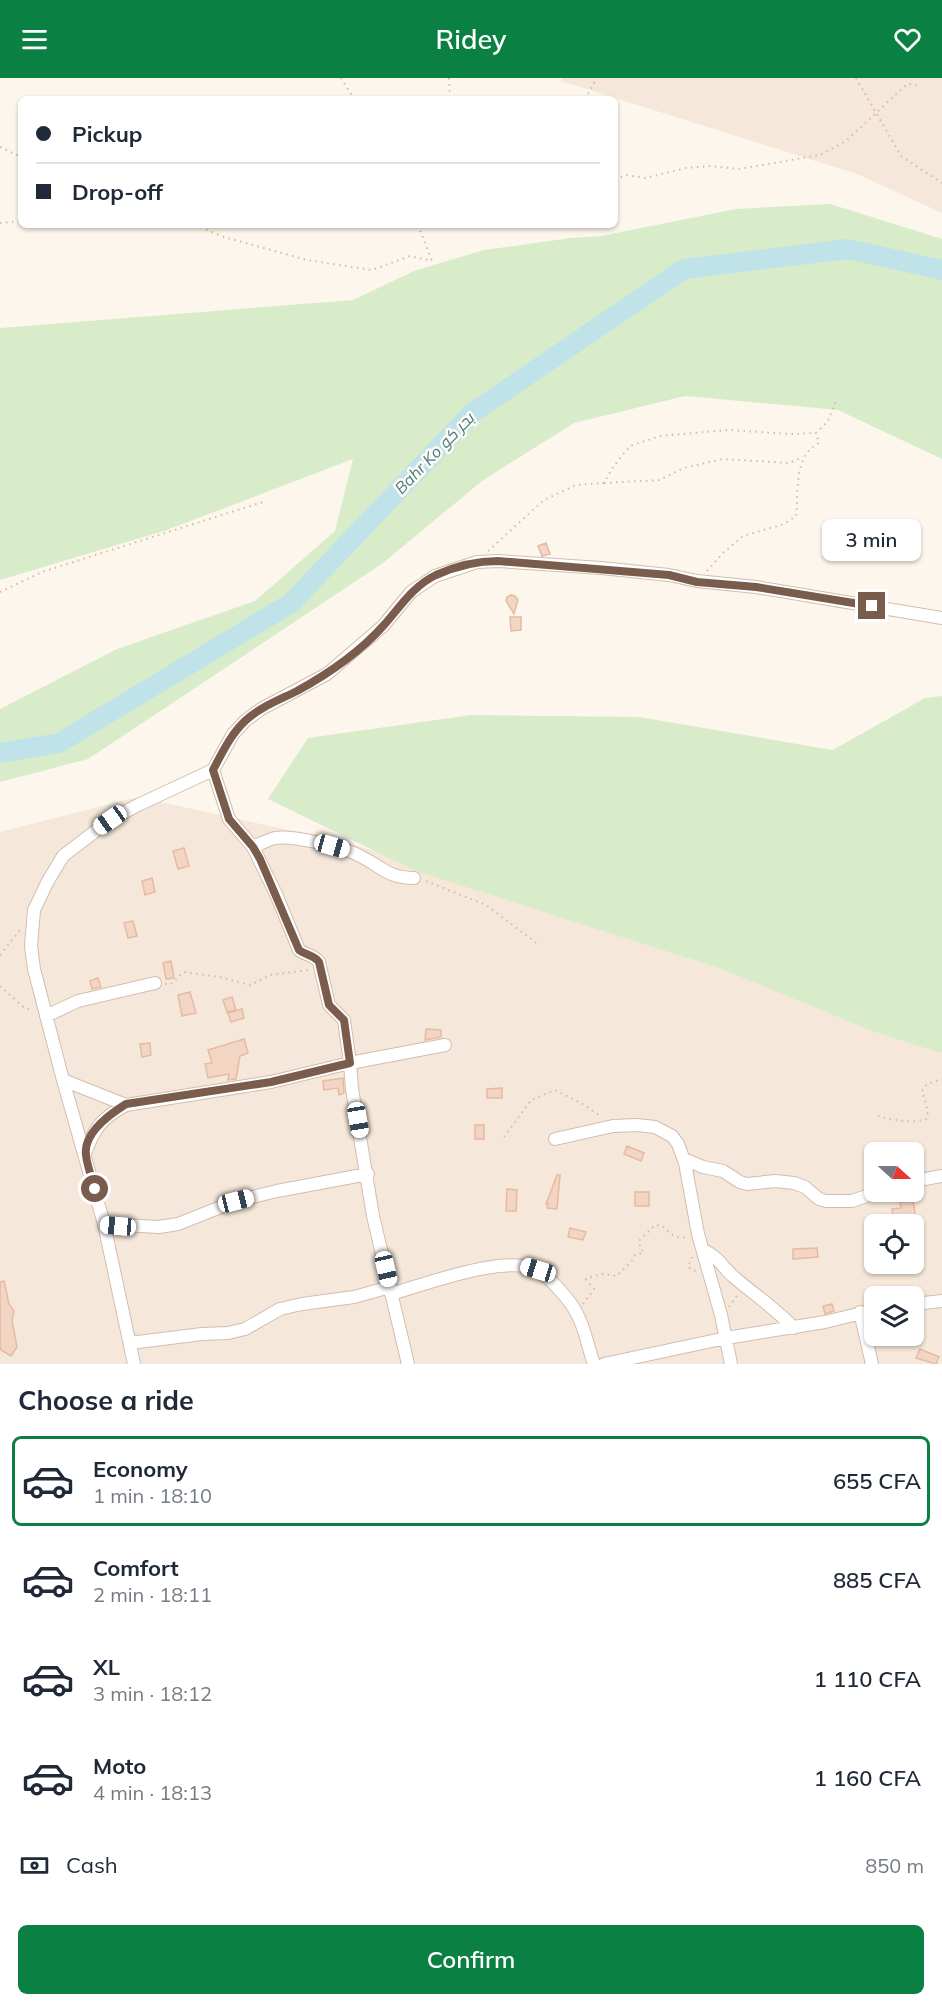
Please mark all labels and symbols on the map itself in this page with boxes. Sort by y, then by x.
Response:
water label: Bahr Ko بحر كو [390,408,478,498]
callout: 3 min [822,519,922,561]
route end [858,592,885,619]
car [90,802,130,838]
car [312,832,352,860]
car [346,1101,370,1139]
north arrow [864,1142,924,1202]
route start [81,1175,108,1202]
car [216,1188,256,1214]
car [99,1215,137,1237]
car [373,1249,399,1289]
car [518,1256,558,1284]

